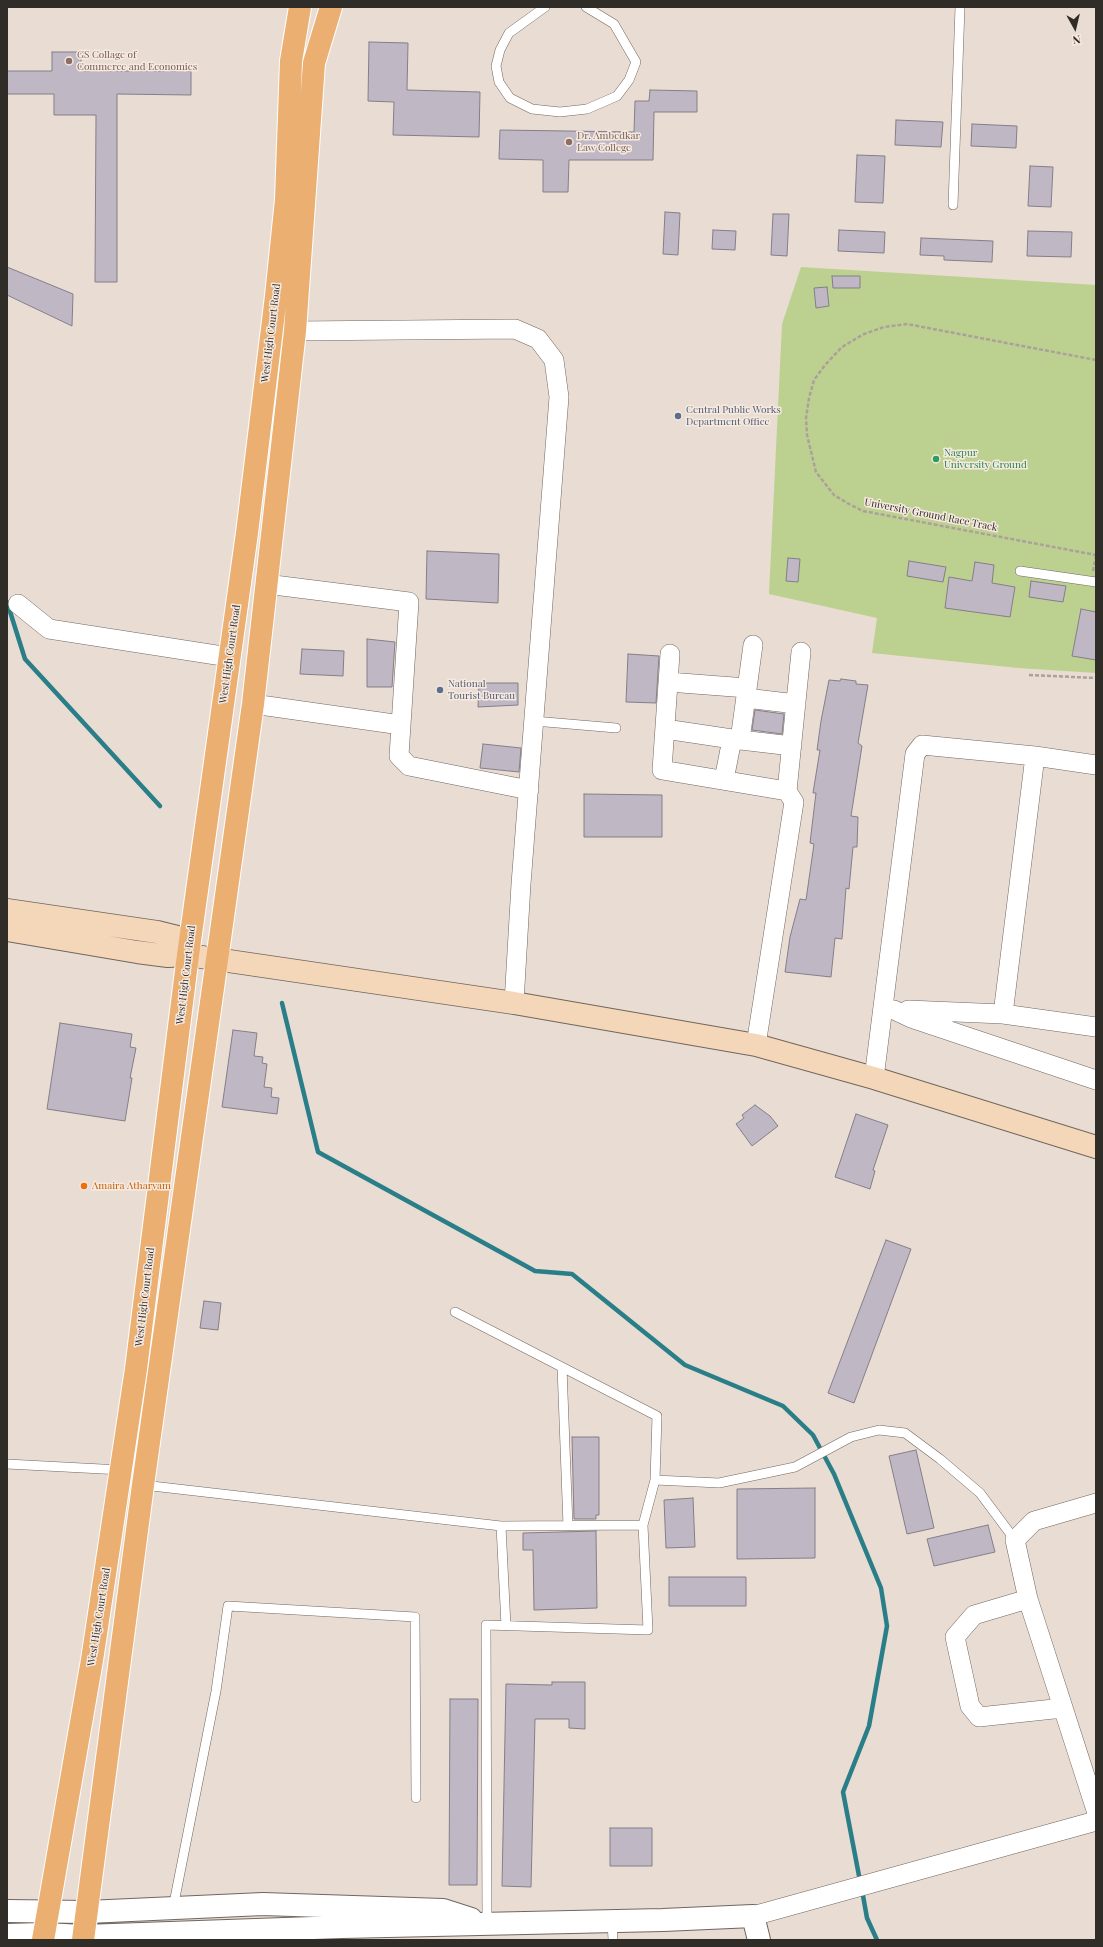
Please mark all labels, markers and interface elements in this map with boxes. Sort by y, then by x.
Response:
north arrow [1055,8,1095,48]
text: N [1072,32,1082,48]
place label: GS Collage of Commerce and Economics [77,49,197,72]
marker: GS Collage of Commerce and Economics [64,56,74,66]
place label: Dr. Ambedkar Law College [577,130,640,154]
marker: Dr. Ambedkar Law College [564,137,574,147]
street label: West High Court Road [259,283,283,383]
place label: Central Public Works Department Office [686,404,781,428]
marker: Central Public Works Department Office [673,411,683,421]
place label: Nagpur University Ground [944,447,1027,470]
marker: Nagpur University Ground [931,454,941,464]
street label: University Ground Race Track [864,496,998,534]
street label: West High Court Road [217,604,243,704]
place label: National Tourist Bureau [448,678,515,702]
marker: National Tourist Bureau [435,685,445,695]
street label: West High Court Road [174,925,198,1025]
place label: Amaira Atharvam [92,1180,171,1192]
marker: Amaira Atharvam [79,1181,89,1191]
street label: West High Court Road [133,1247,157,1347]
street label: West High Court Road [85,1567,113,1667]

